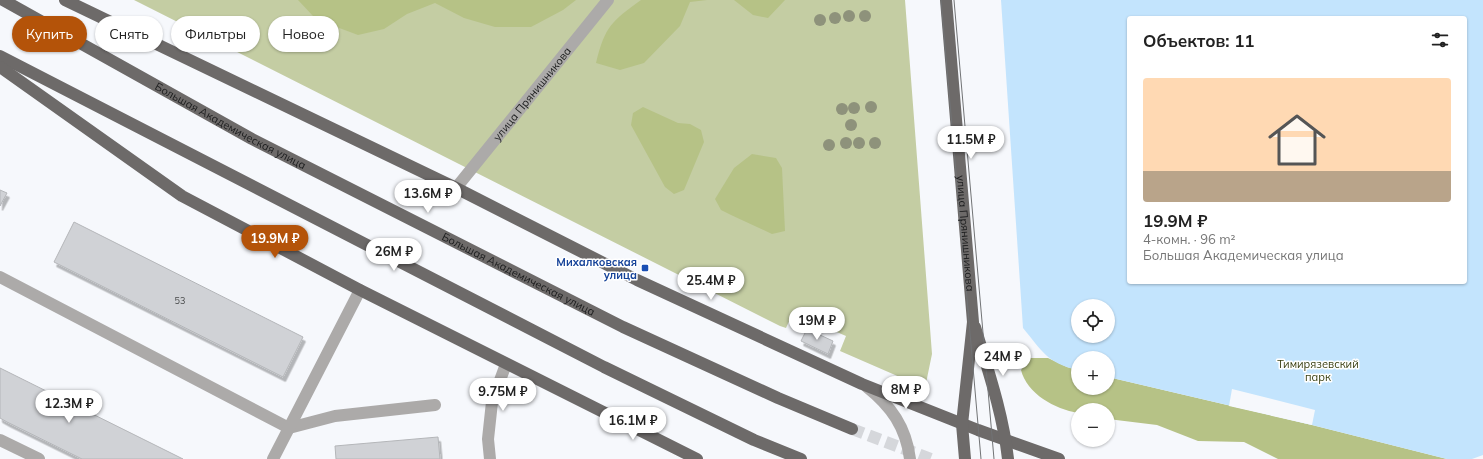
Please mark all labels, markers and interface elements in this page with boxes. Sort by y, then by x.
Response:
chip: Купить [12,16,87,52]
chip: Снять [95,16,163,52]
chip: Фильтры [171,16,260,52]
chip: Новое [268,16,339,52]
icon: filters [1429,29,1451,51]
text: Объектов: 11 [1143,30,1255,51]
street label: улица Прянишникова [490,44,574,144]
street label: Большая Академическая улица [152,79,308,172]
icon: home [1261,104,1333,176]
pin: 11.5M ₽ [934,126,1008,160]
text: 11.5M ₽ [946,131,996,147]
street label: улица Прянишникова [954,175,977,292]
pin: 13.6M ₽ [391,180,465,214]
text: 13.6M ₽ [403,185,453,201]
text: 19.9M ₽ [1143,210,1207,231]
pin: 19.9M ₽ [238,225,312,259]
street label: Большая Академическая улица [440,229,598,319]
text: 19.9M ₽ [250,230,300,246]
text: 4-комн. · 96 m² [1143,231,1236,247]
pin: 26M ₽ [366,238,422,272]
text: 26M ₽ [375,243,413,259]
text: Большая Академическая улица [1143,247,1344,263]
place label: Михалковская улица [556,255,637,282]
marker: Михалковская улица [640,263,650,273]
pin: 25.4M ₽ [674,267,748,301]
text: 25.4M ₽ [686,272,736,288]
house number: 53 [175,295,185,306]
map controls [1071,299,1115,447]
button: locate [1071,299,1115,343]
pin: 19M ₽ [789,307,845,341]
text: 19M ₽ [798,312,836,328]
pin: 24M ₽ [975,343,1031,377]
text: 24M ₽ [984,348,1022,364]
button: + [1071,351,1115,395]
park label: Тимирязевский парк [1277,357,1359,384]
pin: 8M ₽ [882,376,930,410]
pin: 9.75M ₽ [466,378,540,412]
text: 8M ₽ [891,381,921,397]
text: 9.75M ₽ [478,383,528,399]
pin: 12.3M ₽ [32,390,106,424]
text: 12.3M ₽ [44,395,94,411]
button: − [1071,403,1115,447]
pin: 16.1M ₽ [596,407,670,441]
text: 16.1M ₽ [608,412,658,428]

